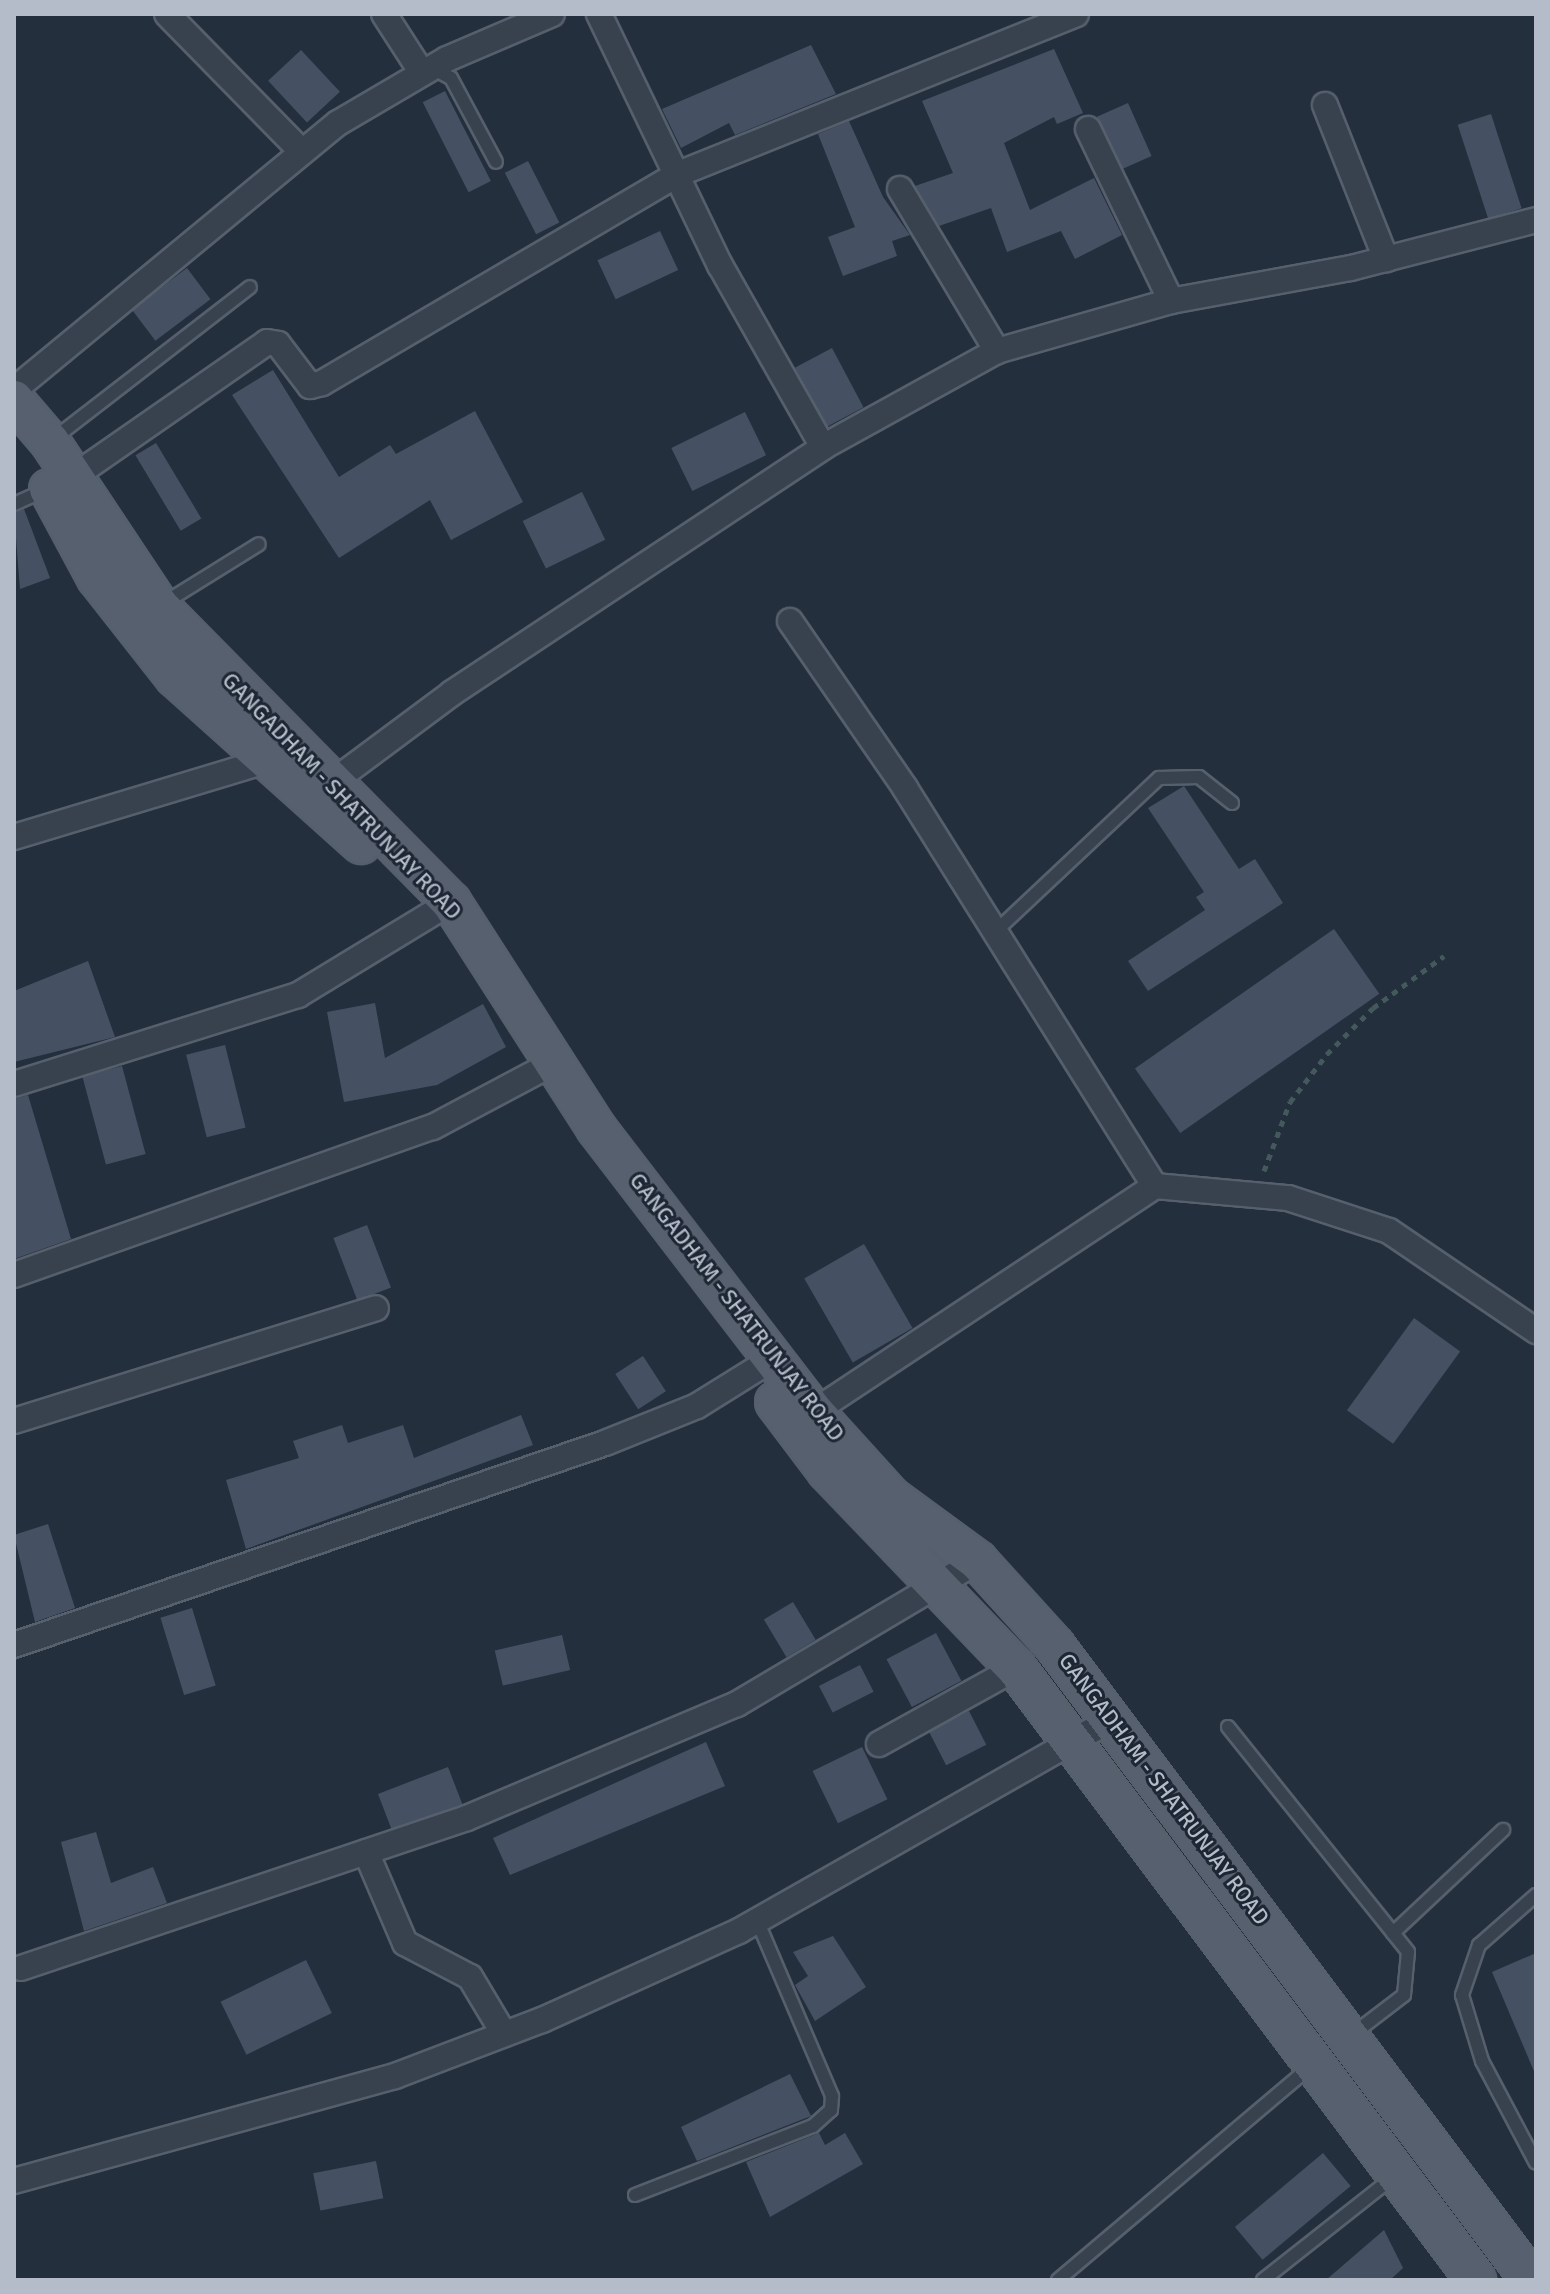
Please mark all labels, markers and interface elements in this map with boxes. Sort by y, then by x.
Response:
street label: GANGADHAM - SHATRUNJAY ROAD [217,667,467,925]
street label: GANGADHAM - SHATRUNJAY ROAD [624,1168,850,1446]
street label: GANGADHAM - SHATRUNJAY ROAD [1053,1648,1275,1930]

